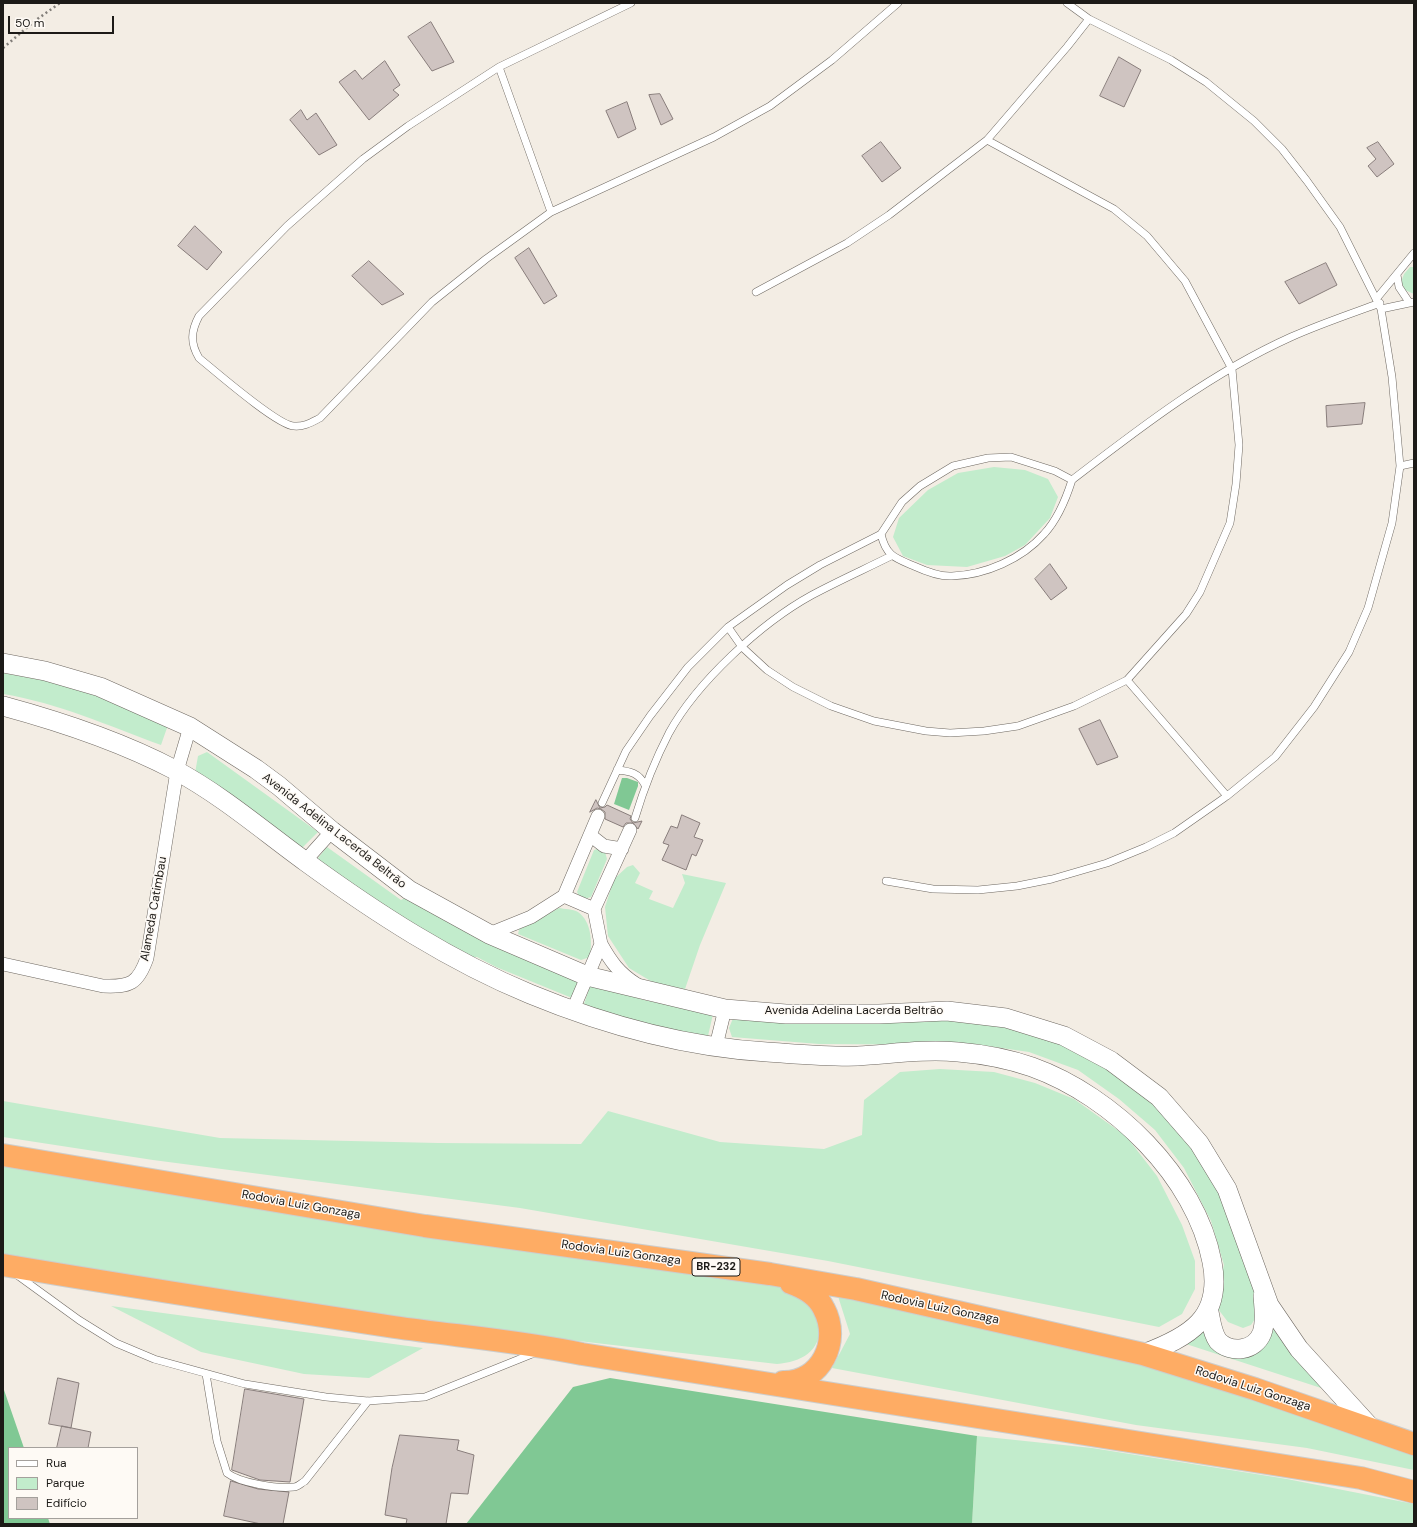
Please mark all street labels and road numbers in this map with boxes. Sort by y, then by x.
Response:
street label: Avenida Adelina Lacerda Beltrão [259,770,409,892]
street label: Alameda Catimbau [138,856,170,962]
street label: Avenida Adelina Lacerda Beltrão [765,1004,943,1018]
street label: Rodovia Luiz Gonzaga [241,1187,361,1223]
street label: Rodovia Luiz Gonzaga [560,1238,682,1268]
road number: BR-232 [692,1258,740,1276]
street label: Rodovia Luiz Gonzaga [880,1288,1000,1328]
street label: Rodovia Luiz Gonzaga [1194,1364,1312,1414]

